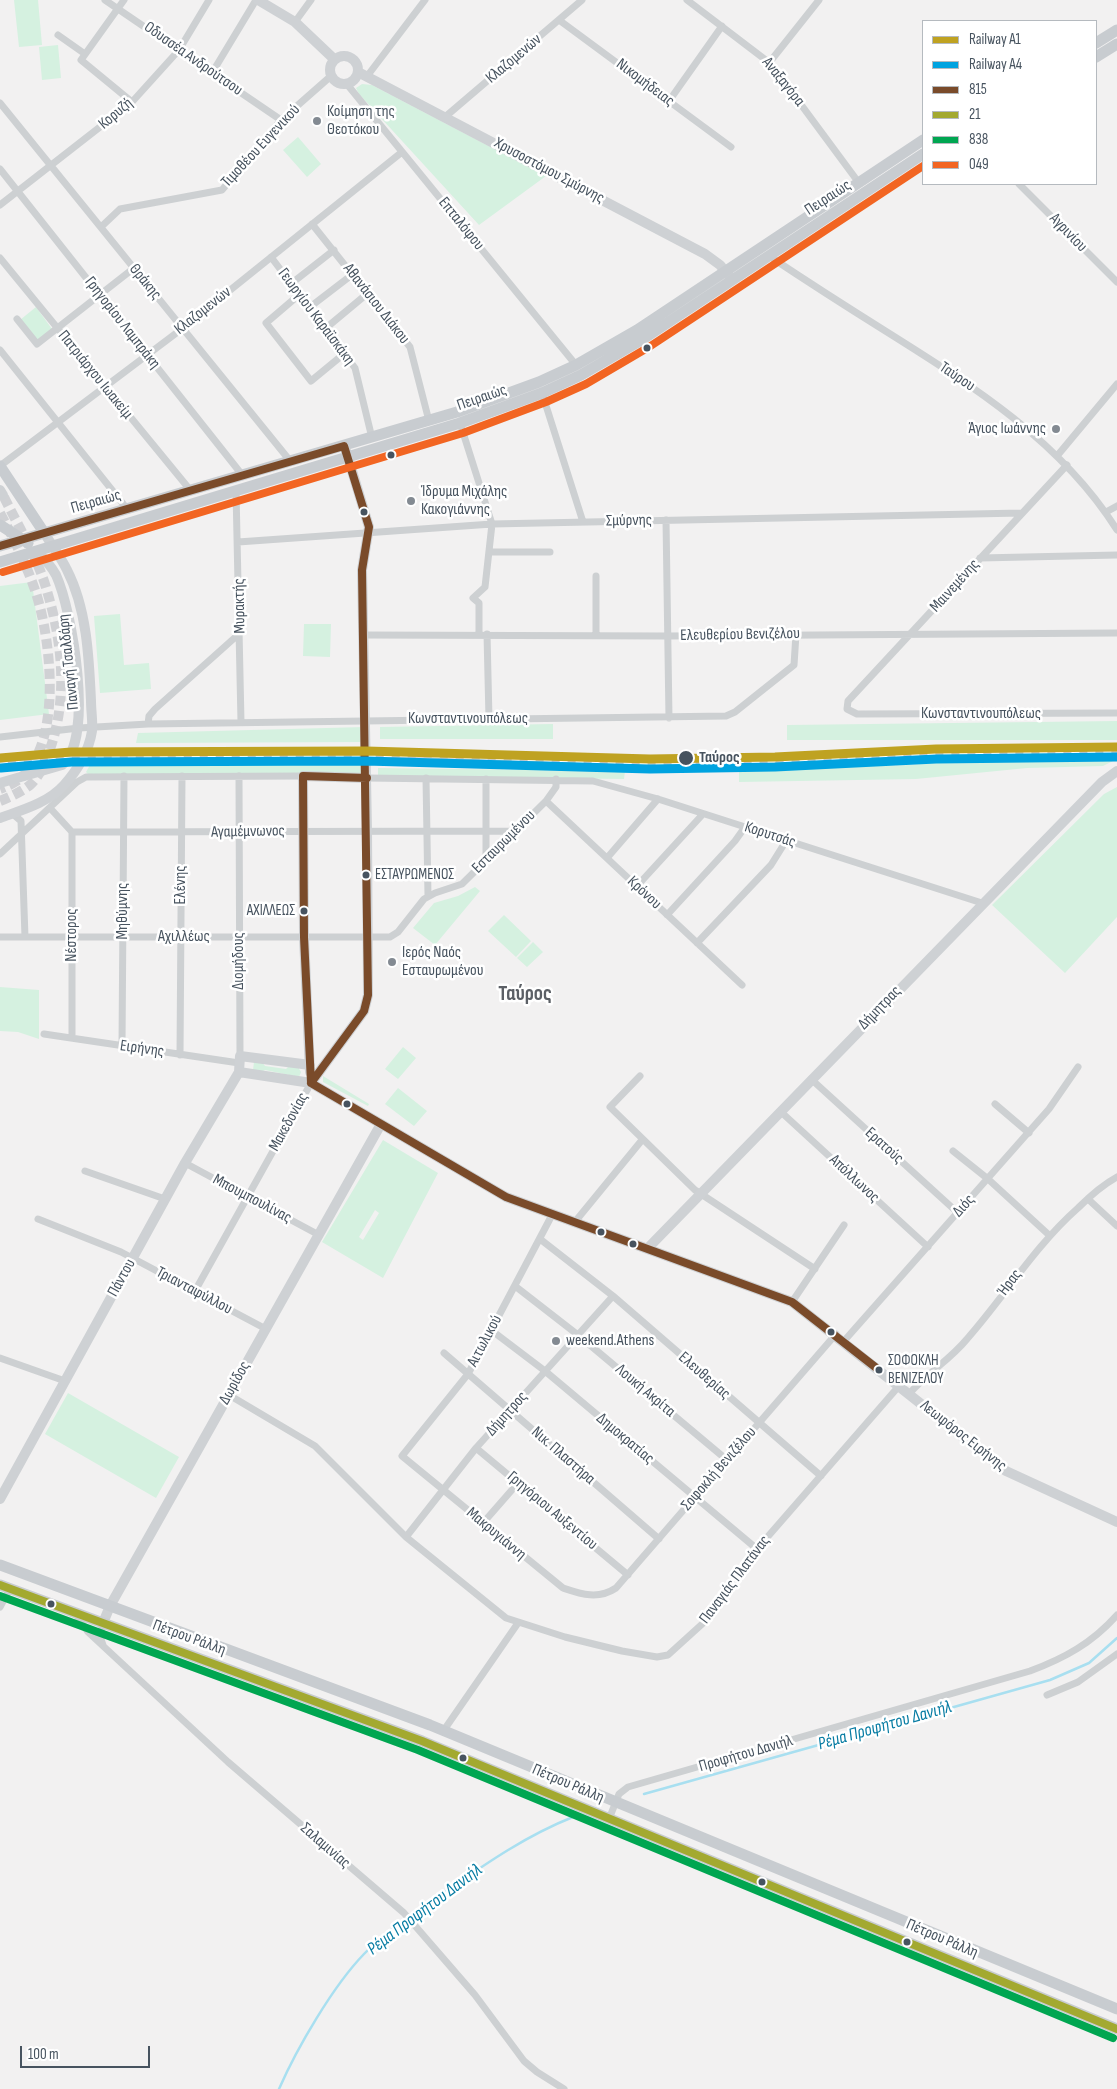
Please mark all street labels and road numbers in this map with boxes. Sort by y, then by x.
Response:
street label: Οδυσσέα Ανδρούτσου [140,18,246,100]
street label: Κλαζομενών [482,30,546,88]
street label: Αναξαγόρα [757,54,809,110]
street label: Νικομήδειας [612,55,678,111]
street label: Κορυζή [95,94,137,134]
street label: Τιμοθέου Ευγενικού [218,100,304,192]
street label: Χρυσοστόμου Σμύρνης [491,134,607,208]
street label: Πειραιώς [801,176,855,220]
street label: Επταλόφου [434,194,488,254]
street label: Αγρινίου [1045,210,1091,256]
street label: Θράκης [125,260,165,304]
street label: Αθανάσιου Διάκου [339,260,413,348]
street label: Γεωργίου Καραϊσκάκη [273,265,359,369]
street label: Γρηγορίου Λαμπράκη [80,273,164,373]
street label: Κλαζομενών [171,283,235,339]
street label: Πατριάρχου Ιωακείμ [53,327,137,423]
street label: Ταύρου [935,358,979,396]
street label: Πειραιώς [455,381,509,415]
street label: Πειραιώς [69,486,123,518]
street label: Σμύρνης [606,511,652,531]
street label: Μαινεμένης [926,555,984,617]
street label: Μυρακτής [230,578,250,634]
street label: Παναγή Τσαλδάρη [54,613,84,711]
street label: Ελευθερίου Βενιζέλου [680,624,800,646]
street label: Κωνσταντινουπόλεως [921,704,1041,724]
street label: Κωνσταντινουπόλεως [408,709,528,729]
street label: Εσταυρωμένου [468,806,540,878]
street label: Κορυτσάς [742,818,798,852]
street label: Αγαμέμνωνος [211,822,285,842]
street label: Ελένης [171,866,191,904]
street label: Κρόνου [623,872,665,914]
street label: Μηθύμνης [113,883,133,939]
street label: Νέστορος [62,908,82,962]
street label: Αχιλλέως [158,927,210,947]
street label: Διομήδους [229,932,249,990]
street label: Δήμητρας [855,982,905,1034]
street label: Ειρήνης [119,1036,165,1062]
street label: Μακεδονίας [265,1089,313,1155]
street label: Ερατούς [861,1124,907,1168]
street label: Απόλλωνος [825,1151,883,1207]
street label: Μπουμπουλίνας [209,1170,295,1228]
street label: Διός [949,1191,979,1221]
street label: Πάντου [104,1256,140,1300]
street label: Τριανταφύλλου [153,1263,235,1319]
street label: Ήρας [994,1266,1026,1300]
street label: Αιτωλικού [463,1312,507,1370]
street label: Ελευθερίας [674,1348,734,1404]
street label: Δωρίδος [215,1358,255,1408]
street label: Λουκή Ακρίτα [611,1360,679,1422]
street label: Δήμητρος [482,1388,532,1440]
street label: Λεωφόρος Ειρήνης [916,1396,1010,1476]
street label: Δημοκρατίας [592,1409,658,1469]
street label: Νικ. Πλαστήρα [527,1423,599,1489]
street label: Σοφοκλή Βενιζέλου [677,1423,761,1515]
street label: Γρηγόριου Αυξεντίου [503,1468,601,1554]
street label: Μακρυγιάννη [462,1503,530,1565]
street label: Παναγιάς Πλατάνας [696,1532,774,1628]
street label: Πέτρου Ράλλη [150,1616,228,1660]
street label: Προφήτου Δανιήλ [697,1731,795,1777]
street label: Πέτρου Ράλλη [529,1760,607,1808]
street label: Σαλαμινίας [296,1819,354,1873]
street label: Πέτρου Ράλλη [903,1915,981,1963]

